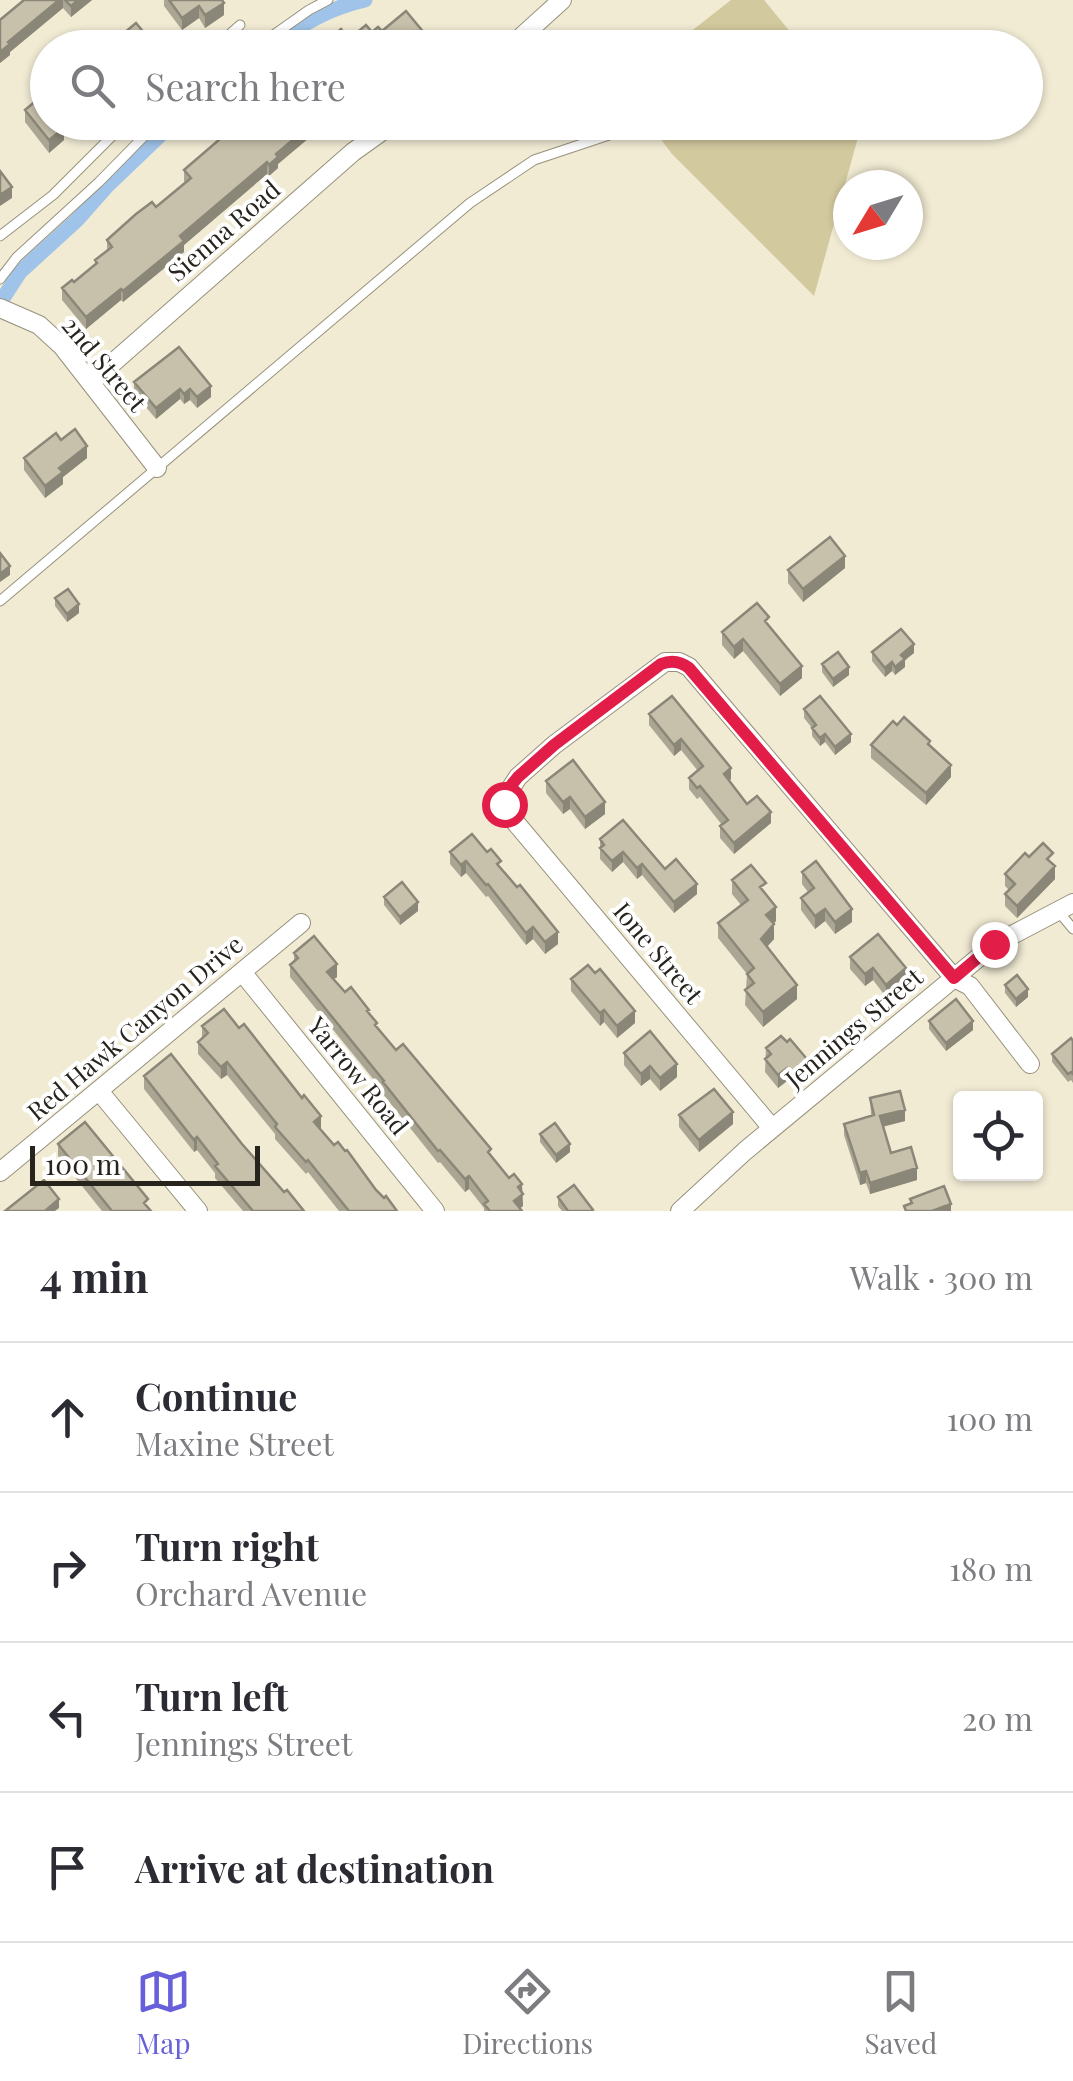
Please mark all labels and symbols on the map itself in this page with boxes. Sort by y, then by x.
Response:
north arrow [833,170,923,260]
street label: Sienna Road [160,172,286,288]
street label: 2nd Street [56,308,155,418]
route start [482,782,528,828]
street label: Ione Street [607,894,712,1010]
route end [972,922,1018,968]
street label: Red Hawk Canyon Drive [19,927,249,1127]
street label: Jennings Street [777,959,930,1095]
street label: Yarrow Road [301,1008,417,1141]
scale bar [30,1141,260,1186]

